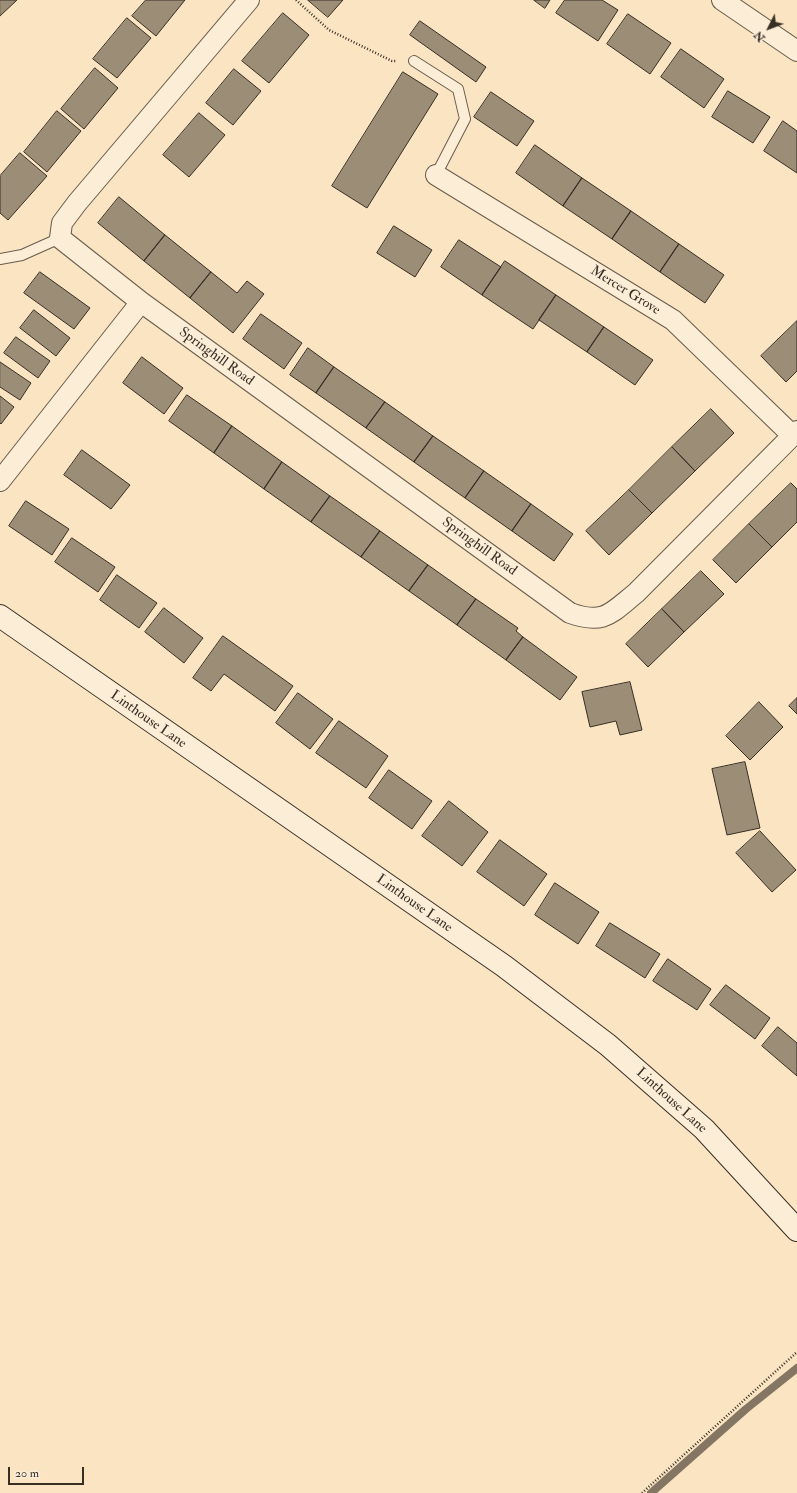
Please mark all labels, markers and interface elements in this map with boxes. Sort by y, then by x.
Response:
north arrow [749,8,789,48]
text: N [752,28,768,44]
street label: Mercer Grove [587,263,663,319]
street label: Springhill Road [175,324,257,390]
street label: Springhill Road [438,514,520,580]
street label: Linthouse Lane [107,687,189,753]
street label: Linthouse Lane [373,871,455,937]
street label: Linthouse Lane [632,1065,710,1137]
scale bar [10,1459,86,1485]
text: 20 m [15,1466,39,1481]

